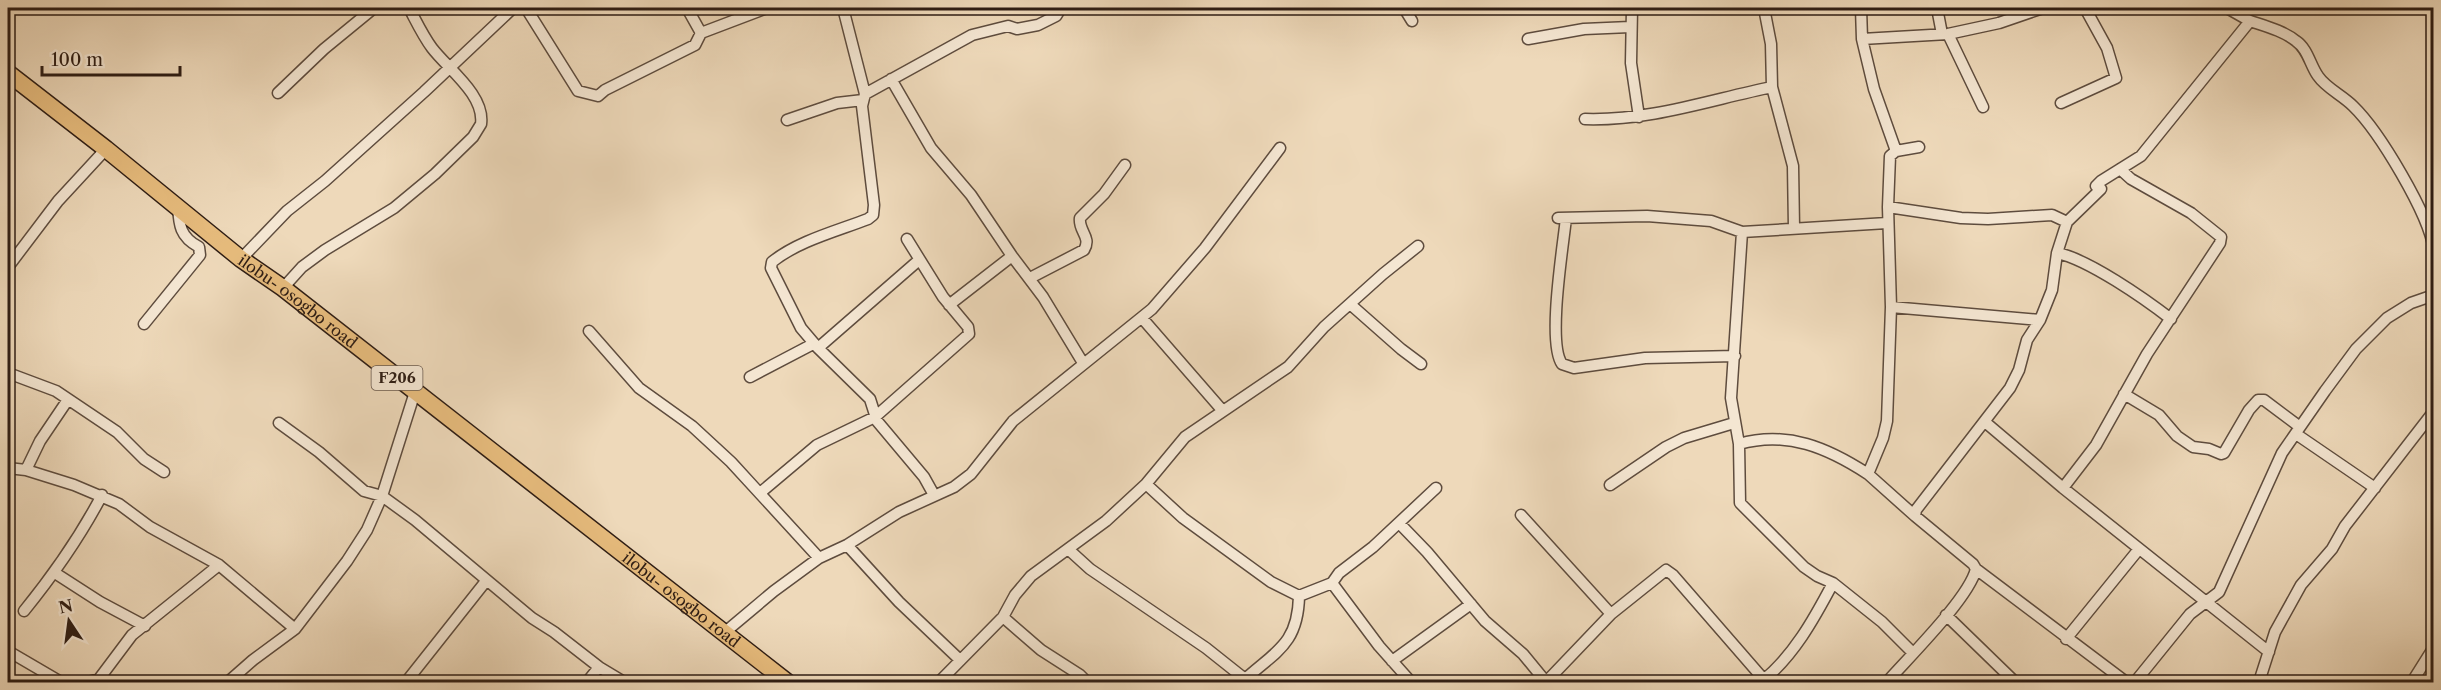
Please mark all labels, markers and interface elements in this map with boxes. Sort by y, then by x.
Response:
scale bar [42,39,180,77]
text: 100 m [51,49,103,71]
street label: ilobu- osogbo road [234,250,362,353]
road number: F206 [372,366,422,390]
street label: ilobu- osogbo road [619,547,745,652]
north arrow [39,591,99,651]
text: N [57,595,75,618]

